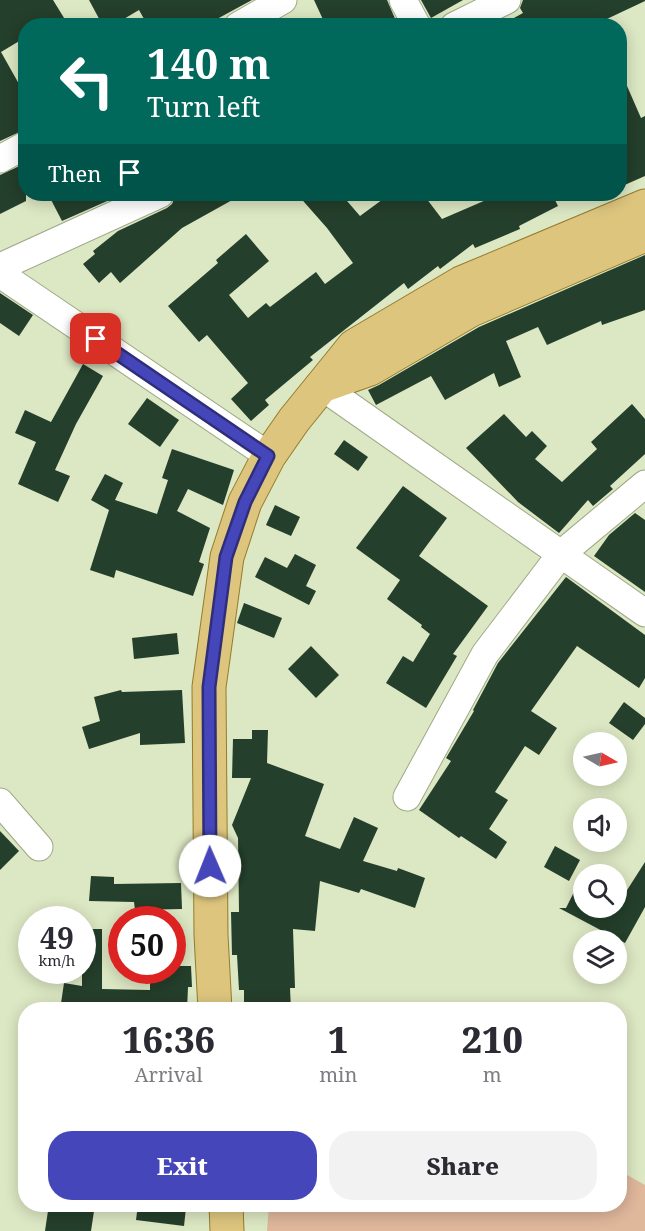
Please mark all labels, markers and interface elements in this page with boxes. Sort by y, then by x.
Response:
text: 140 m [147,34,271,91]
icon: left [48,42,126,120]
text: Turn left [147,88,260,125]
icon: arrive [113,156,146,189]
text: Then [48,158,101,188]
pin [70,313,121,364]
icon: arrive [79,322,112,355]
north arrow [573,732,627,786]
map controls [573,732,627,984]
button: sound [573,798,627,852]
position arrow [178,834,242,898]
button: search [573,864,627,918]
speed limit sign: 50 [108,906,186,984]
text: 49 [40,917,74,958]
button: layers [573,930,627,984]
text: km/h [39,950,75,970]
text: 16:36 [122,1015,215,1064]
text: 1 [328,1015,349,1064]
text: 210 [462,1015,523,1064]
text: Arrival [134,1061,203,1088]
text: min [319,1061,357,1088]
text: m [483,1061,502,1088]
button: Exit [48,1131,317,1200]
button: Share [329,1131,597,1200]

